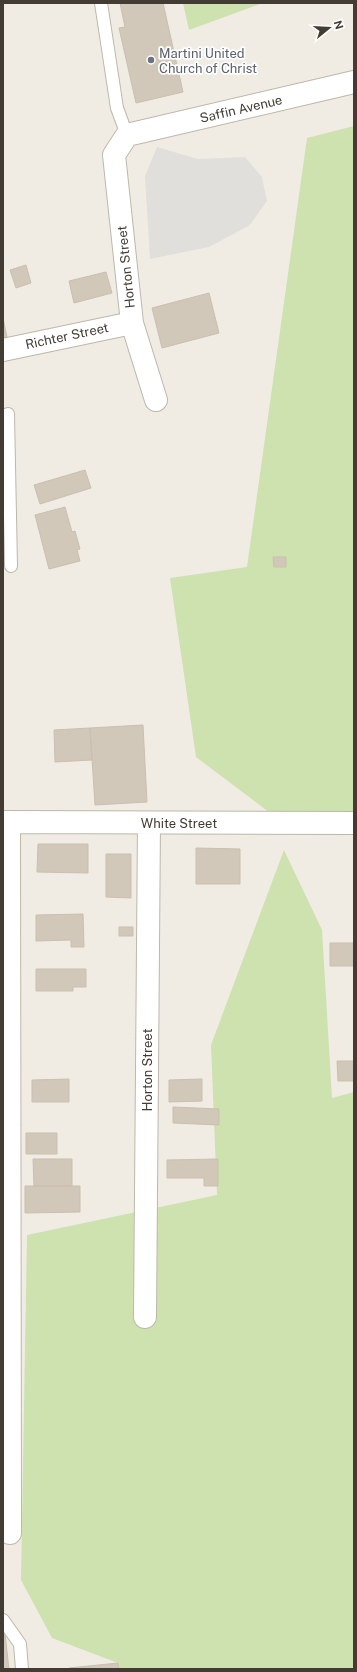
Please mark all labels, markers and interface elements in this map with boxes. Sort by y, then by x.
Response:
north arrow [309,8,349,48]
text: N [331,19,346,31]
place label: Martini United Church of Christ [159,46,257,76]
marker: Martini United Church of Christ [146,55,156,65]
street label: Saffin Avenue [198,92,284,126]
street label: Horton Street [114,225,138,309]
street label: Richter Street [24,320,110,352]
street label: White Street [141,816,217,831]
street label: Horton Street [140,1029,155,1111]

